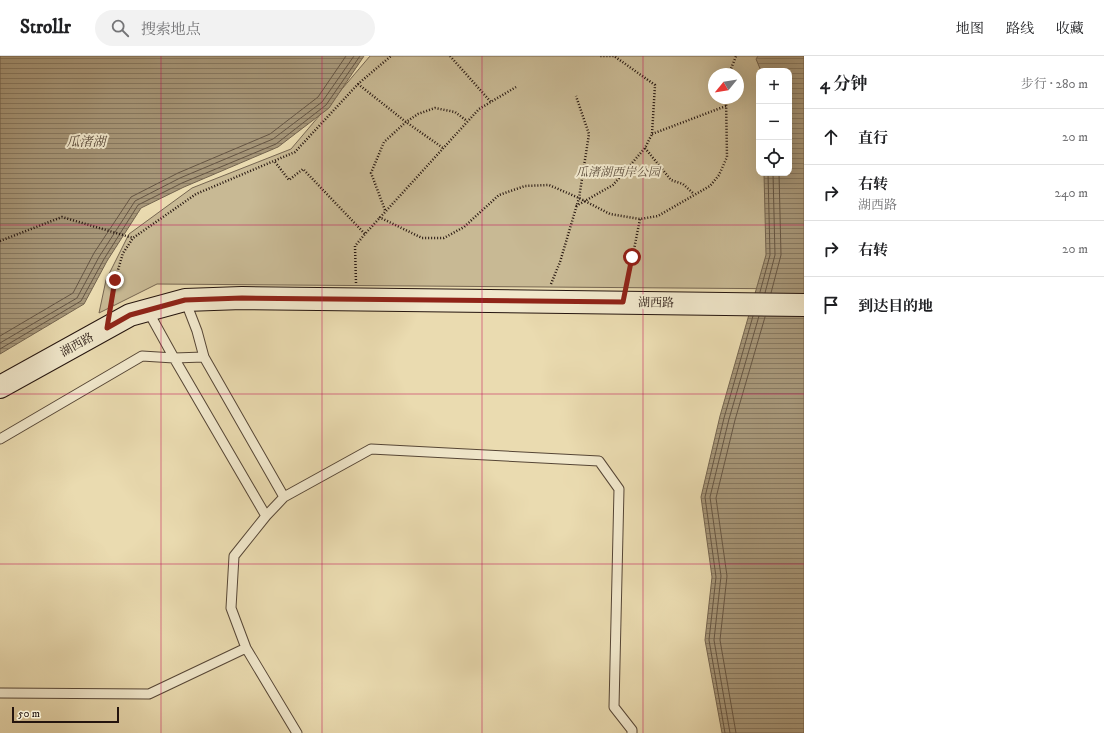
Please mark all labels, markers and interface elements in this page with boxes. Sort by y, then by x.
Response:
search box [95,10,375,46]
text: Strollr [20,16,71,39]
icon: search [109,17,131,39]
text: 搜索地点 [141,20,201,39]
text: 地图 [956,20,984,38]
text: 路线 [1006,20,1034,38]
text: 收藏 [1056,20,1084,38]
north arrow [708,68,744,104]
map controls [756,68,792,176]
button: + [756,68,792,104]
text: 4 分钟 [820,73,867,95]
text: 步行 · 280 m [1021,76,1088,92]
button: − [756,104,792,140]
icon: ahead [820,126,842,148]
text: 直行 [858,129,888,148]
text: 20 m [1062,129,1088,145]
water label: 瓜渚湖 [66,134,107,150]
button: locate [756,140,792,176]
park label: 瓜渚湖西岸公园 [576,165,662,180]
text: 右转 [858,175,888,194]
icon: right [820,182,842,204]
text: 240 m [1055,185,1088,201]
text: 湖西路 [858,197,897,213]
icon: right [820,238,842,260]
text: 右转 [858,241,888,260]
text: 20 m [1062,241,1088,257]
route start [623,248,641,266]
route end [106,271,124,289]
icon: arrive [820,294,842,316]
street label: 湖西路 [638,295,674,311]
text: 到达目的地 [858,297,933,316]
street label: 湖西路 [58,330,96,360]
scale bar [12,705,119,724]
text: 50 m [18,707,40,721]

